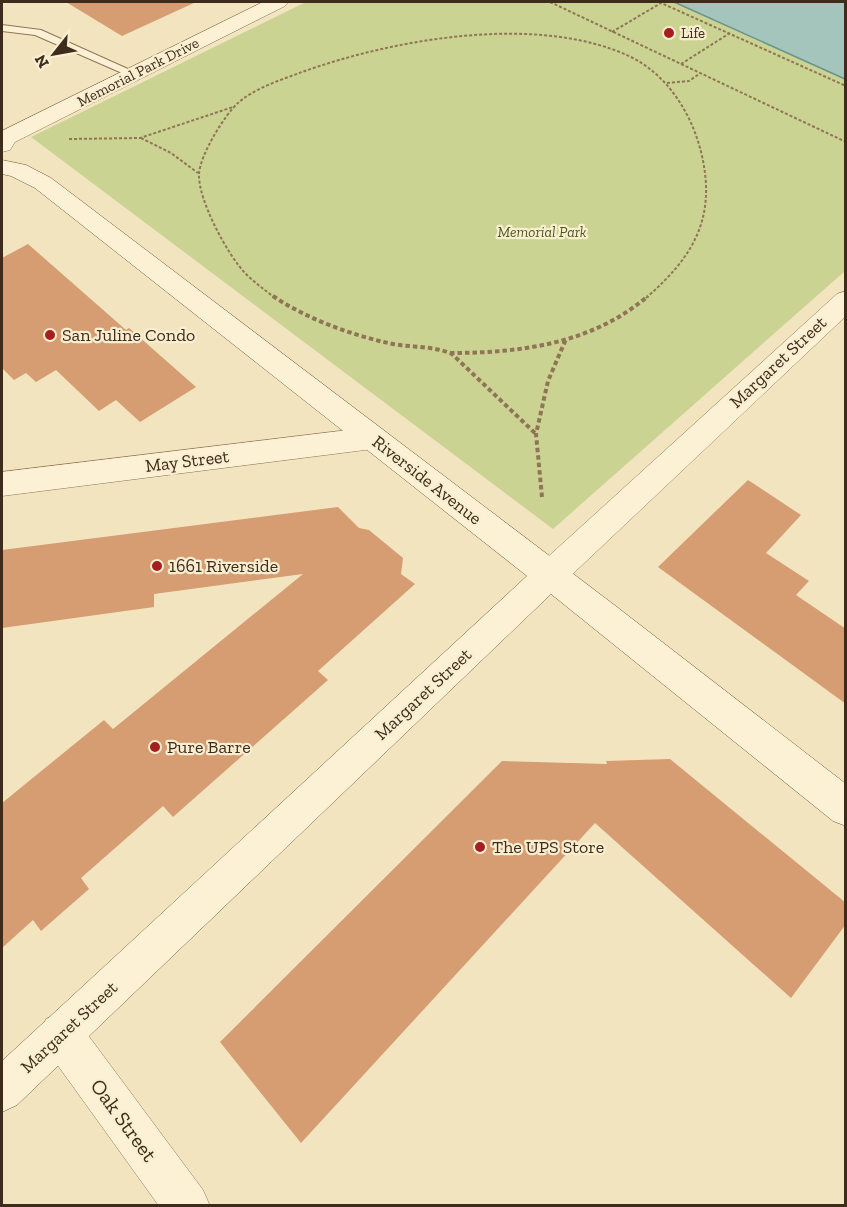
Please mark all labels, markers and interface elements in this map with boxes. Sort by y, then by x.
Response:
north arrow [24,24,84,84]
place label: Life [681,24,705,42]
marker: Life [662,26,676,40]
street label: Memorial Park Drive [74,34,202,110]
text: N [30,51,53,72]
park label: Memorial Park [497,223,587,241]
street label: Margaret Street [725,311,831,413]
place label: San Juline Condo [62,324,195,346]
marker: San Juline Condo [43,328,57,342]
street label: Riverside Avenue [368,431,486,529]
street label: May Street [144,445,230,477]
place label: 1661 Riverside [169,555,278,577]
marker: 1661 Riverside [150,559,164,573]
street label: Margaret Street [370,643,476,745]
place label: Pure Barre [167,736,251,758]
marker: Pure Barre [148,740,162,754]
place label: The UPS Store [492,836,604,858]
marker: The UPS Store [473,840,487,854]
street label: Margaret Street [16,976,122,1078]
street label: Oak Street [86,1074,163,1166]

